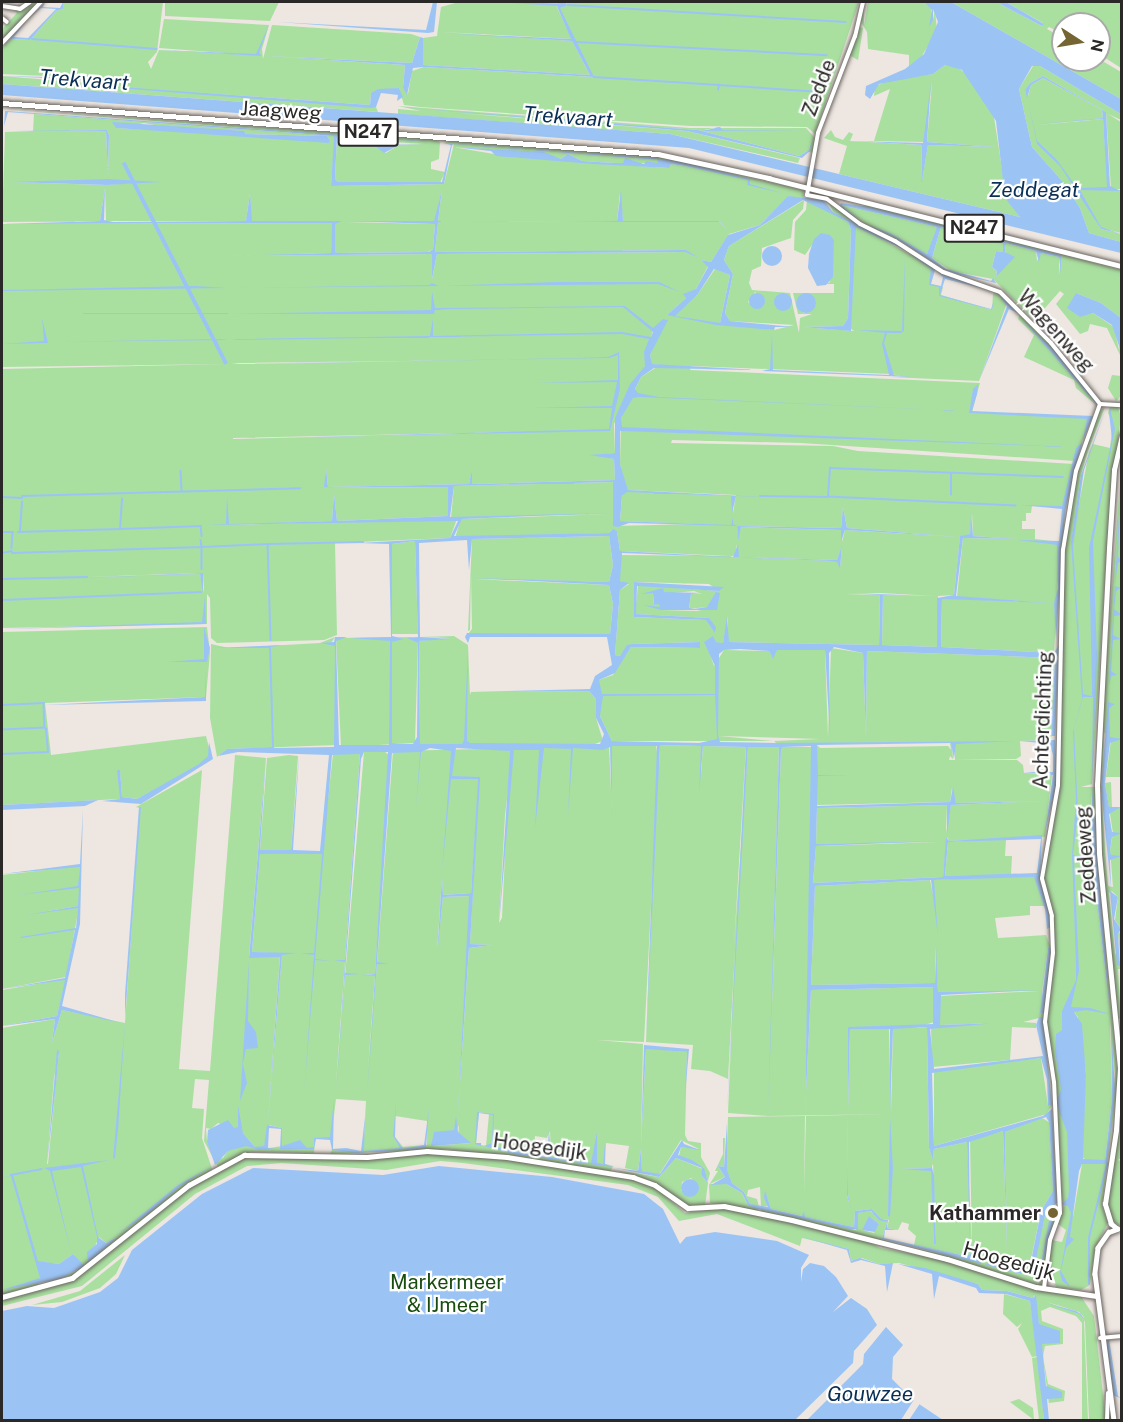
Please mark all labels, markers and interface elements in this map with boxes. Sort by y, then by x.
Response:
north arrow [1051,12,1111,72]
text: N [1087,37,1108,54]
street label: Zedde [797,56,841,120]
water label: Trekvaart [38,64,130,96]
street label: Jaagweg [240,96,322,126]
water label: Trekvaart [522,101,614,133]
road number: N247 [336,117,400,147]
water label: Zeddegat [989,177,1079,203]
road number: N247 [942,213,1006,243]
street label: Wagenweg [1013,285,1099,377]
street label: Achterdichting [1029,651,1057,789]
street label: Zeddeweg [1071,805,1101,905]
street label: Hoogedijk [491,1129,589,1165]
place label: Kathammer [929,1201,1041,1225]
marker: Kathammer [1046,1206,1060,1220]
street label: Hoogedijk [960,1236,1058,1286]
park label: Markermeer & IJmeer [390,1271,504,1318]
water label: Gouwzee [827,1381,913,1407]

